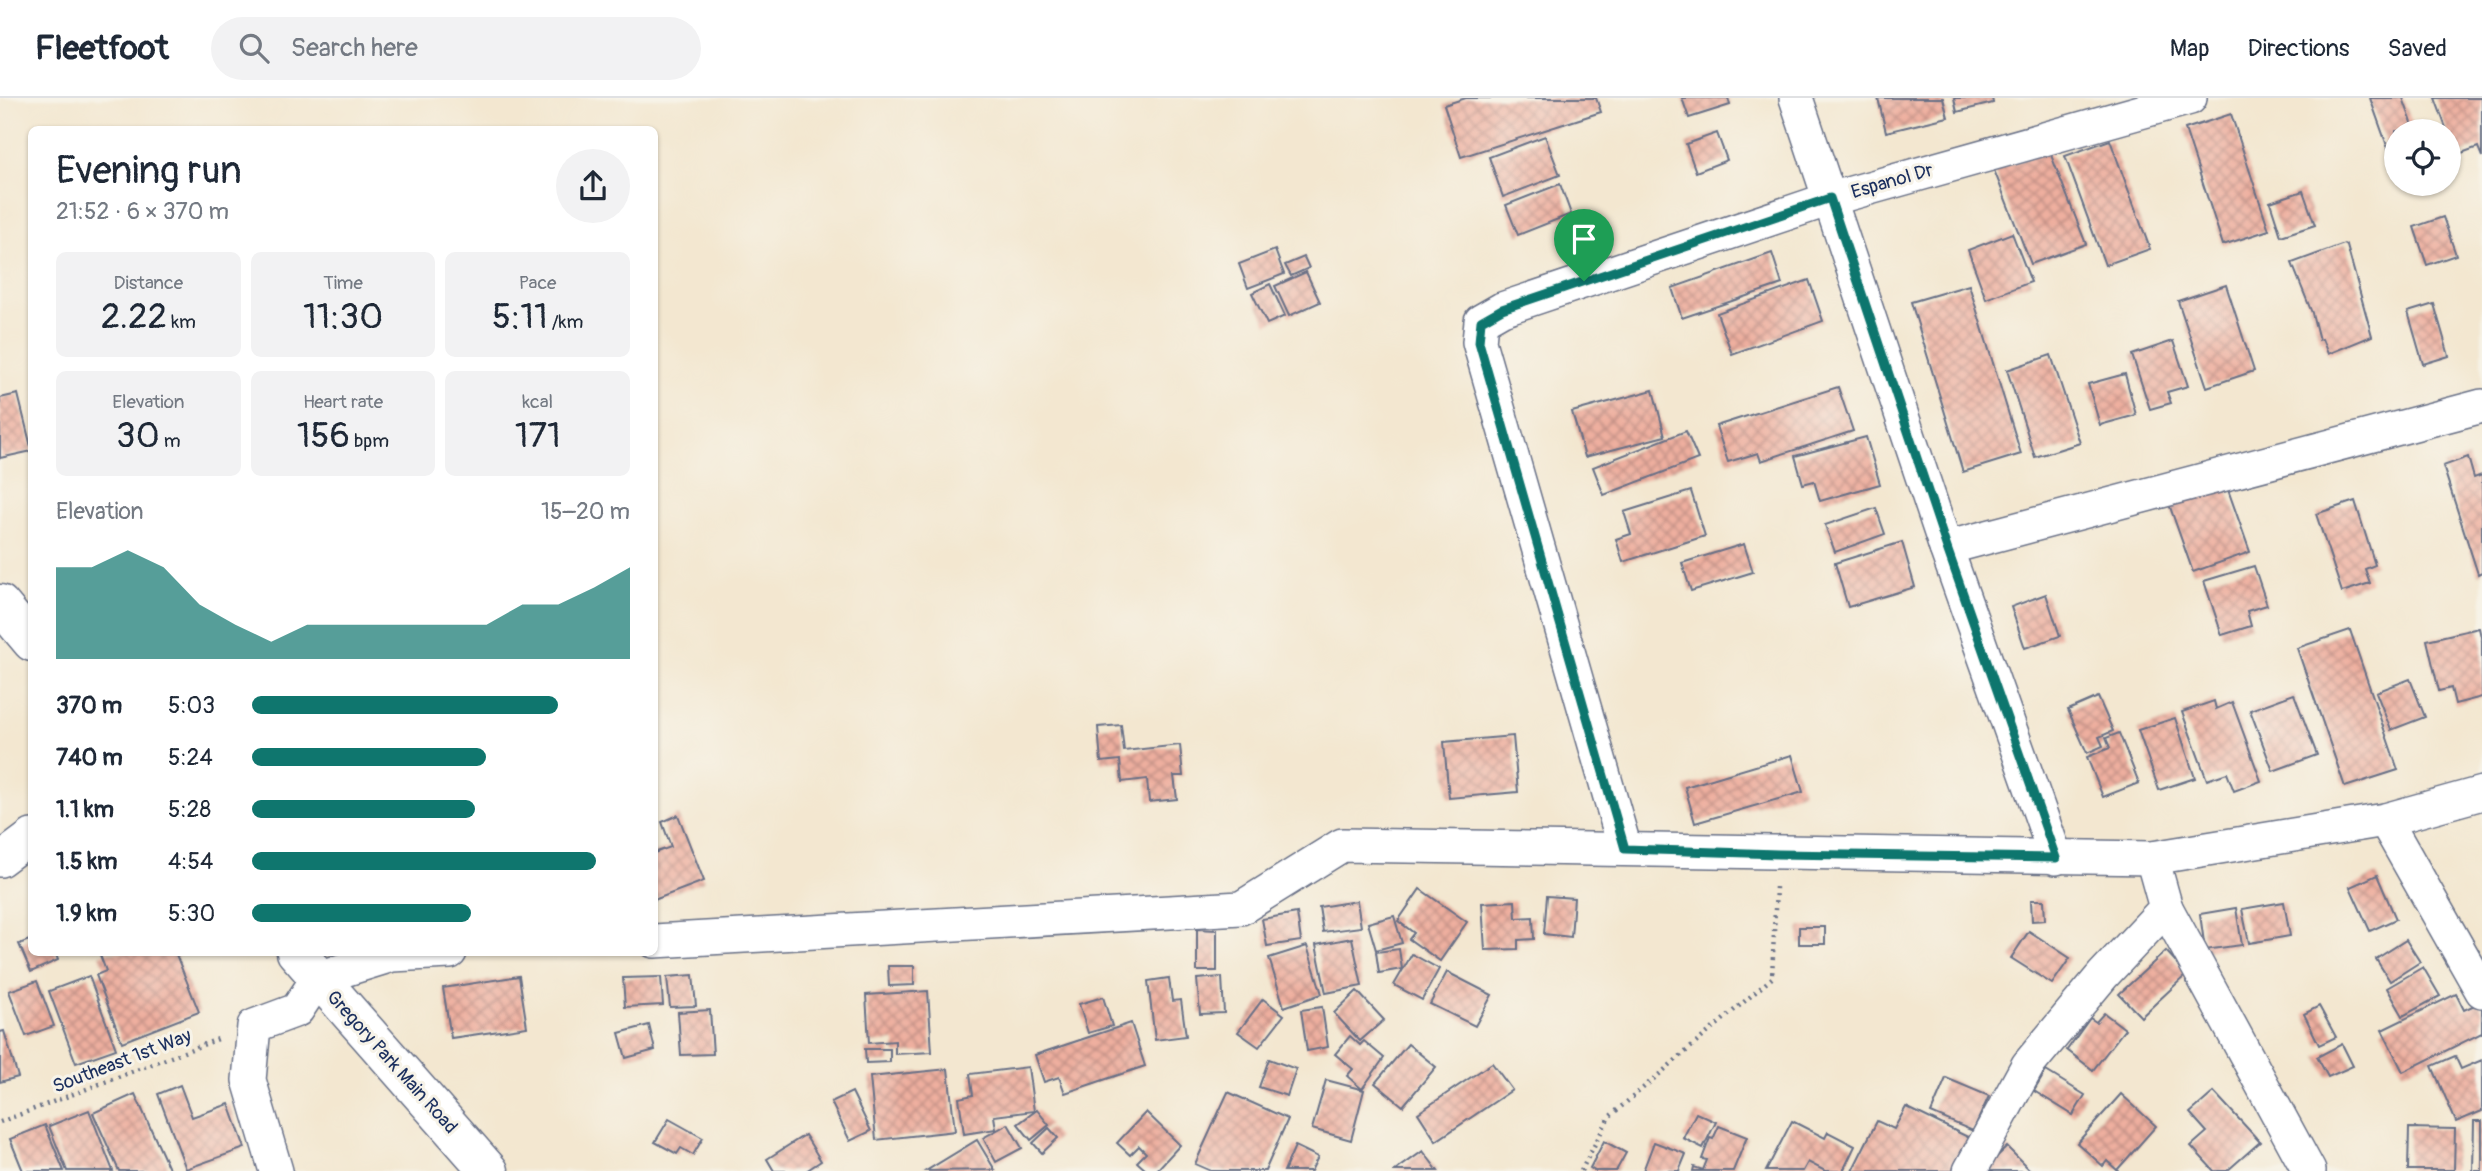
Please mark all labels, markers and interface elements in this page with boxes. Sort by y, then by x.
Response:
search box [211,17,701,80]
text: Fleetfoot [35,28,169,69]
icon: search [235,29,273,67]
text: Search here [291,32,418,64]
text: Map [2170,34,2210,63]
text: Directions [2248,34,2349,63]
text: Saved [2387,34,2447,63]
map controls [2384,119,2461,196]
button: locate [2384,119,2461,196]
text: Evening run [56,147,242,195]
button: share [556,149,630,223]
street label: Espanol Dr [1848,158,1936,204]
text: 21:52 · 6 × 370 m [56,197,229,226]
pin [1554,209,1614,281]
icon: arrive [1565,220,1603,258]
text: Distance [114,271,183,295]
text: Time [323,271,363,295]
text: Pace [519,271,556,295]
text: 2.22 [101,295,167,339]
text: 11:30 [303,295,383,339]
text: 5:11 [492,295,548,339]
text: km [167,310,196,334]
text: /km [548,310,583,334]
text: Elevation [112,390,185,414]
text: Heart rate [303,390,383,414]
text: kcal [522,390,553,414]
text: 30 [116,414,160,458]
text: 156 [297,414,350,458]
text: 171 [515,414,561,458]
text: m [160,429,181,453]
text: bpm [350,429,389,453]
text: Elevation [56,497,144,526]
text: 15–20 m [541,497,630,526]
text: 370 m [56,691,122,720]
text: 5:03 [168,691,215,720]
text: 740 m [56,743,123,772]
text: 5:24 [168,743,213,772]
text: 1.1 km [56,795,114,824]
text: 5:28 [168,795,211,824]
text: 1.5 km [56,847,118,876]
text: 4:54 [168,847,213,876]
text: 1.9 km [56,899,117,928]
text: 5:30 [168,899,215,928]
street label: Gregory Park Main Road [321,985,463,1139]
street label: Southeast 1st Way [49,1023,195,1099]

